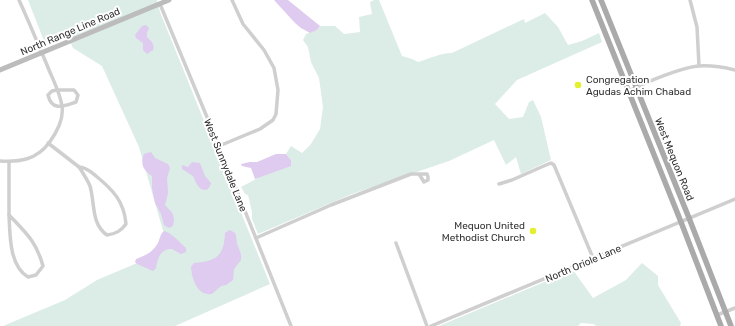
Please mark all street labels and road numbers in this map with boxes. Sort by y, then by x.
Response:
street label: North Range Line Road [19,5,122,58]
street label: West Mequon Road [652,116,696,203]
street label: West Sunnydale Lane [201,117,249,214]
street label: North Oriole Lane [544,242,623,285]

